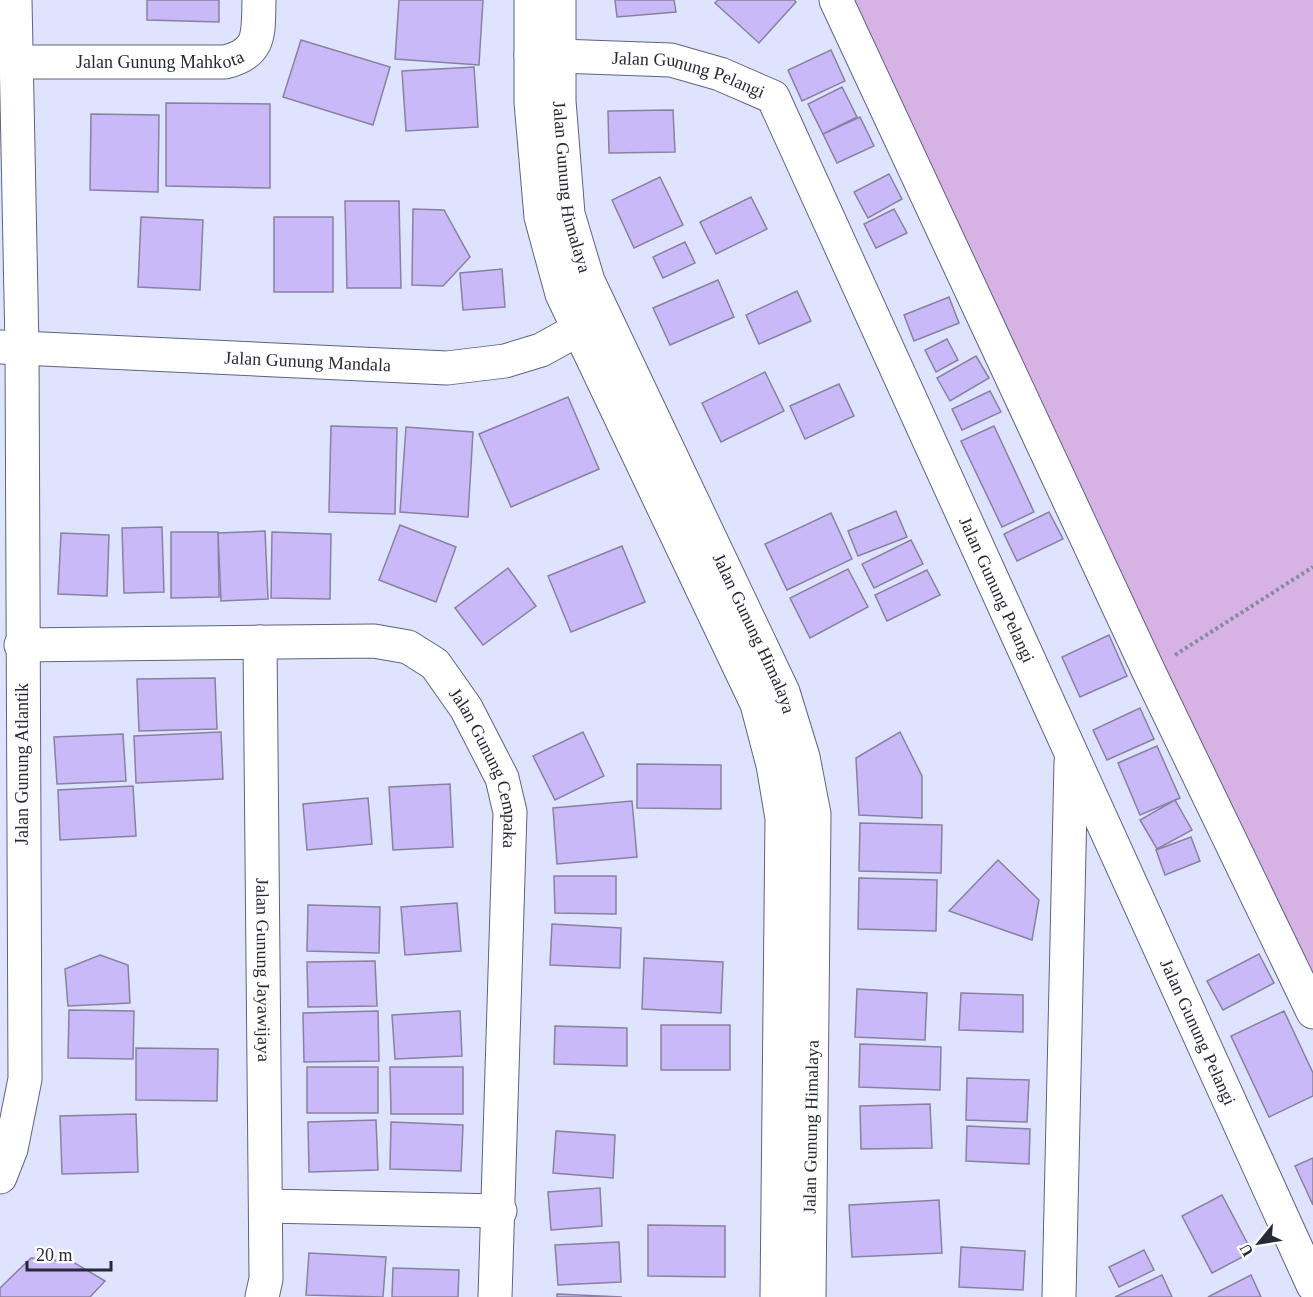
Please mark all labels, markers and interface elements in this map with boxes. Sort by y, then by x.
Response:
street label: Jalan Gunung Mahkota [76,46,247,72]
street label: Jalan Gunung Pelangi [612,48,768,102]
street label: Jalan Gunung Himalaya [549,100,595,275]
street label: Jalan Gunung Mandala [224,348,392,375]
street label: Jalan Gunung Pelangi [955,514,1039,666]
street label: Jalan Gunung Himalaya [709,550,799,716]
street label: Jalan Gunung Atlantik [12,683,32,845]
street label: Jalan Gunung Cempaka [445,684,520,848]
street label: Jalan Gunung Jayawijaya [252,878,274,1062]
street label: Jalan Gunung Pelangi [1156,956,1240,1108]
street label: Jalan Gunung Himalaya [799,1040,823,1214]
north arrow [1229,1213,1289,1273]
scale bar [27,1234,111,1272]
text: U [1236,1241,1257,1260]
text: 20 m [36,1245,73,1265]

